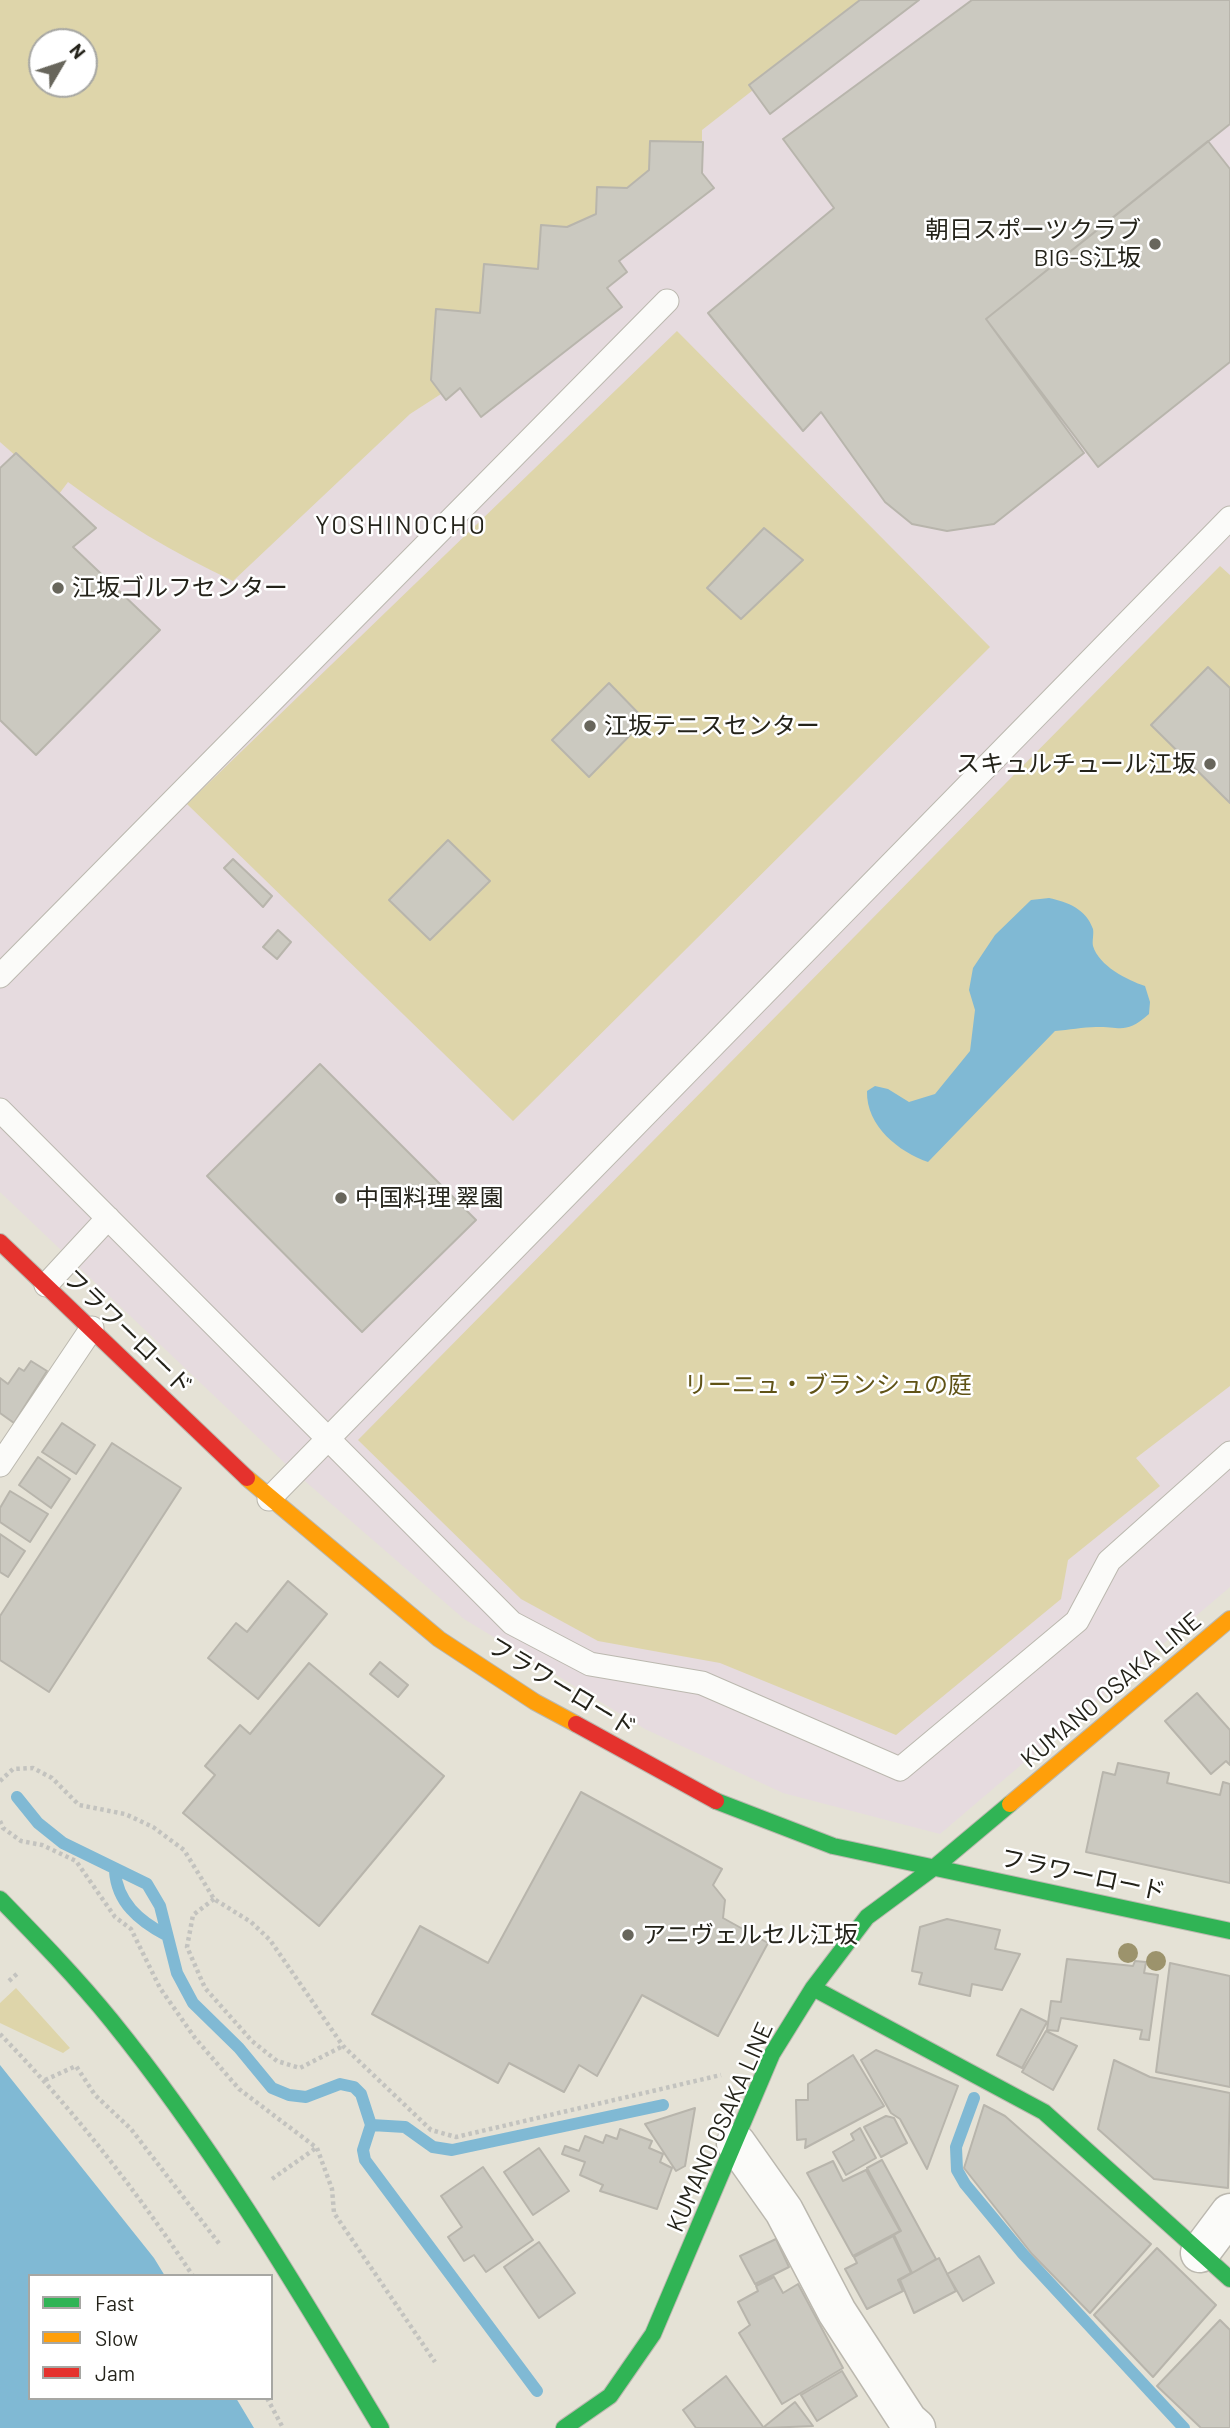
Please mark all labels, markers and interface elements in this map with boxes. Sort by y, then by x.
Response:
north arrow [28,28,98,98]
text: N [65,39,91,63]
place label: 朝日スポーツクラブ BIG-S江坂 [925,216,1141,272]
marker: 朝日スポーツクラブ BIG-S江坂 [1147,236,1163,252]
district label: YOSHINOCHO [316,509,486,541]
place label: 江坂ゴルフセンター [72,574,288,602]
marker: 江坂ゴルフセンター [50,580,66,596]
place label: 江坂テニスセンター [604,712,820,740]
marker: 江坂テニスセンター [582,718,598,734]
place label: スキュルチュール江坂 [956,750,1196,778]
marker: スキュルチュール江坂 [1202,756,1218,772]
place label: 中国料理 翠園 [355,1184,504,1212]
marker: 中国料理 翠園 [333,1190,349,1206]
street label: フラワーロード [58,1263,198,1401]
park label: リーニュ・ブランシュの庭 [684,1371,972,1399]
street label: KUMANO OSAKA LINE [1015,1606,1207,1774]
street label: フラワーロード [483,1631,641,1743]
street label: フラワーロード [998,1843,1168,1907]
place label: アニヴェルセル江坂 [642,1921,858,1949]
marker: アニヴェルセル江坂 [620,1927,636,1943]
street label: KUMANO OSAKA LINE [661,2018,779,2236]
legend [28,2274,273,2400]
text: Fast [95,2290,135,2315]
text: Slow [95,2325,138,2350]
text: Jam [95,2360,135,2385]

